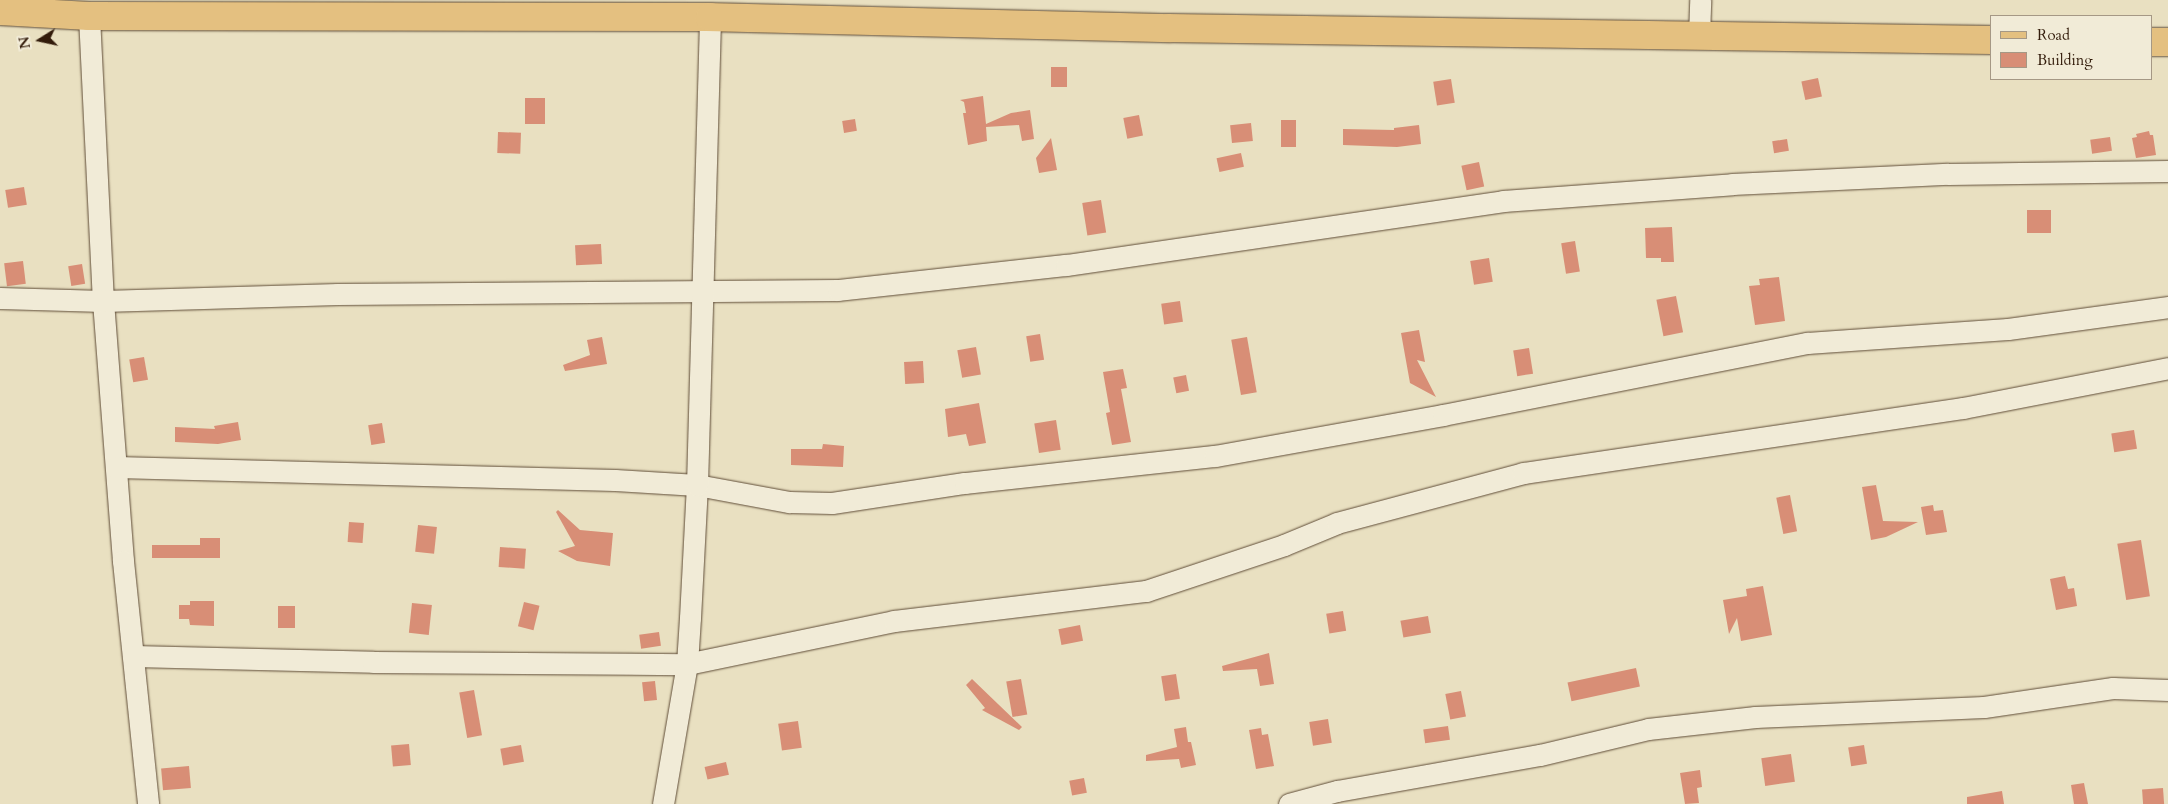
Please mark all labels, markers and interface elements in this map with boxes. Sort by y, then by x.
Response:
north arrow [15,15,65,65]
legend [1990,15,2153,80]
text: Road [2037,25,2070,45]
text: N [14,35,35,50]
text: Building [2037,50,2093,70]

